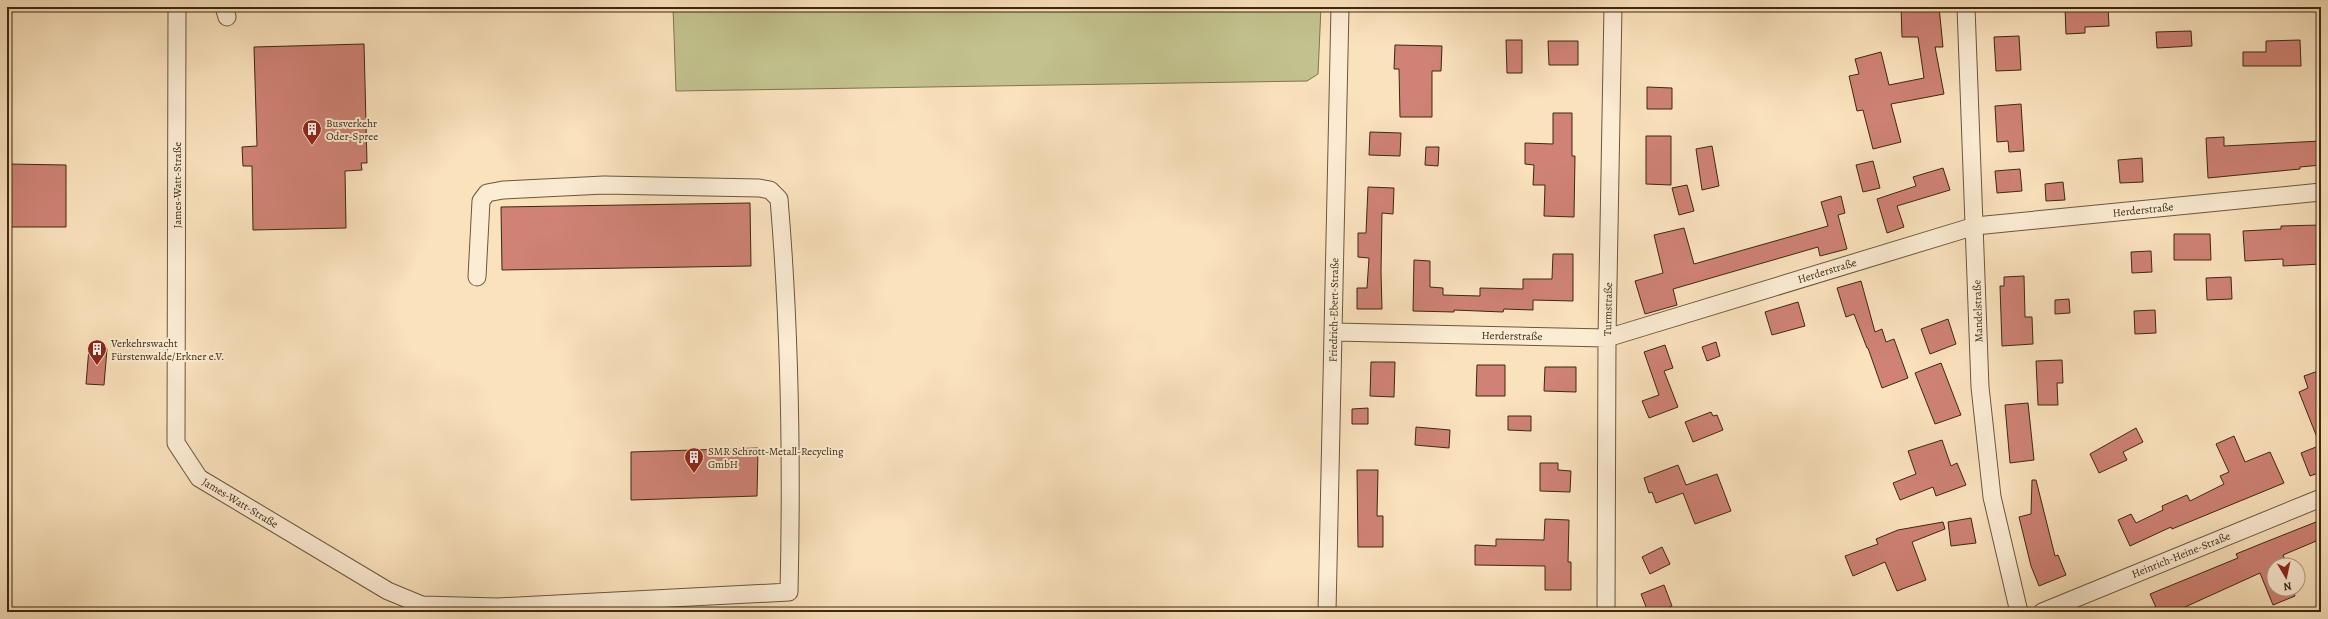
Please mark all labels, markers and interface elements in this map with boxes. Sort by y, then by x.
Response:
place label: Busverkehr Oder-Spree [326,116,378,144]
building icon: Busverkehr Oder-Spree [301,118,323,146]
street label: James-Watt-Straße [170,142,185,228]
street label: Herderstraße [2112,199,2174,221]
street label: Herderstraße [1796,255,1858,287]
street label: Friedrich-Ebert-Straße [1326,258,1342,362]
street label: Mandelstraße [1969,279,1987,343]
street label: Turmstraße [1600,282,1616,336]
street label: Herderstraße [1481,328,1543,344]
place label: Verkehrswacht Fürstenwalde/Erkner e.V. [110,336,224,364]
building icon: Verkehrswacht Fürstenwalde/Erkner e.V. [86,338,108,366]
place label: SMR Schrott-Metall-Recycling GmbH [708,444,844,472]
building icon: SMR Schrott-Metall-Recycling GmbH [683,446,705,474]
street label: James-Watt-Straße [199,474,281,532]
street label: Heinrich-Heine-Straße [2129,528,2233,582]
north arrow [2266,557,2306,597]
text: N [2282,578,2293,594]

